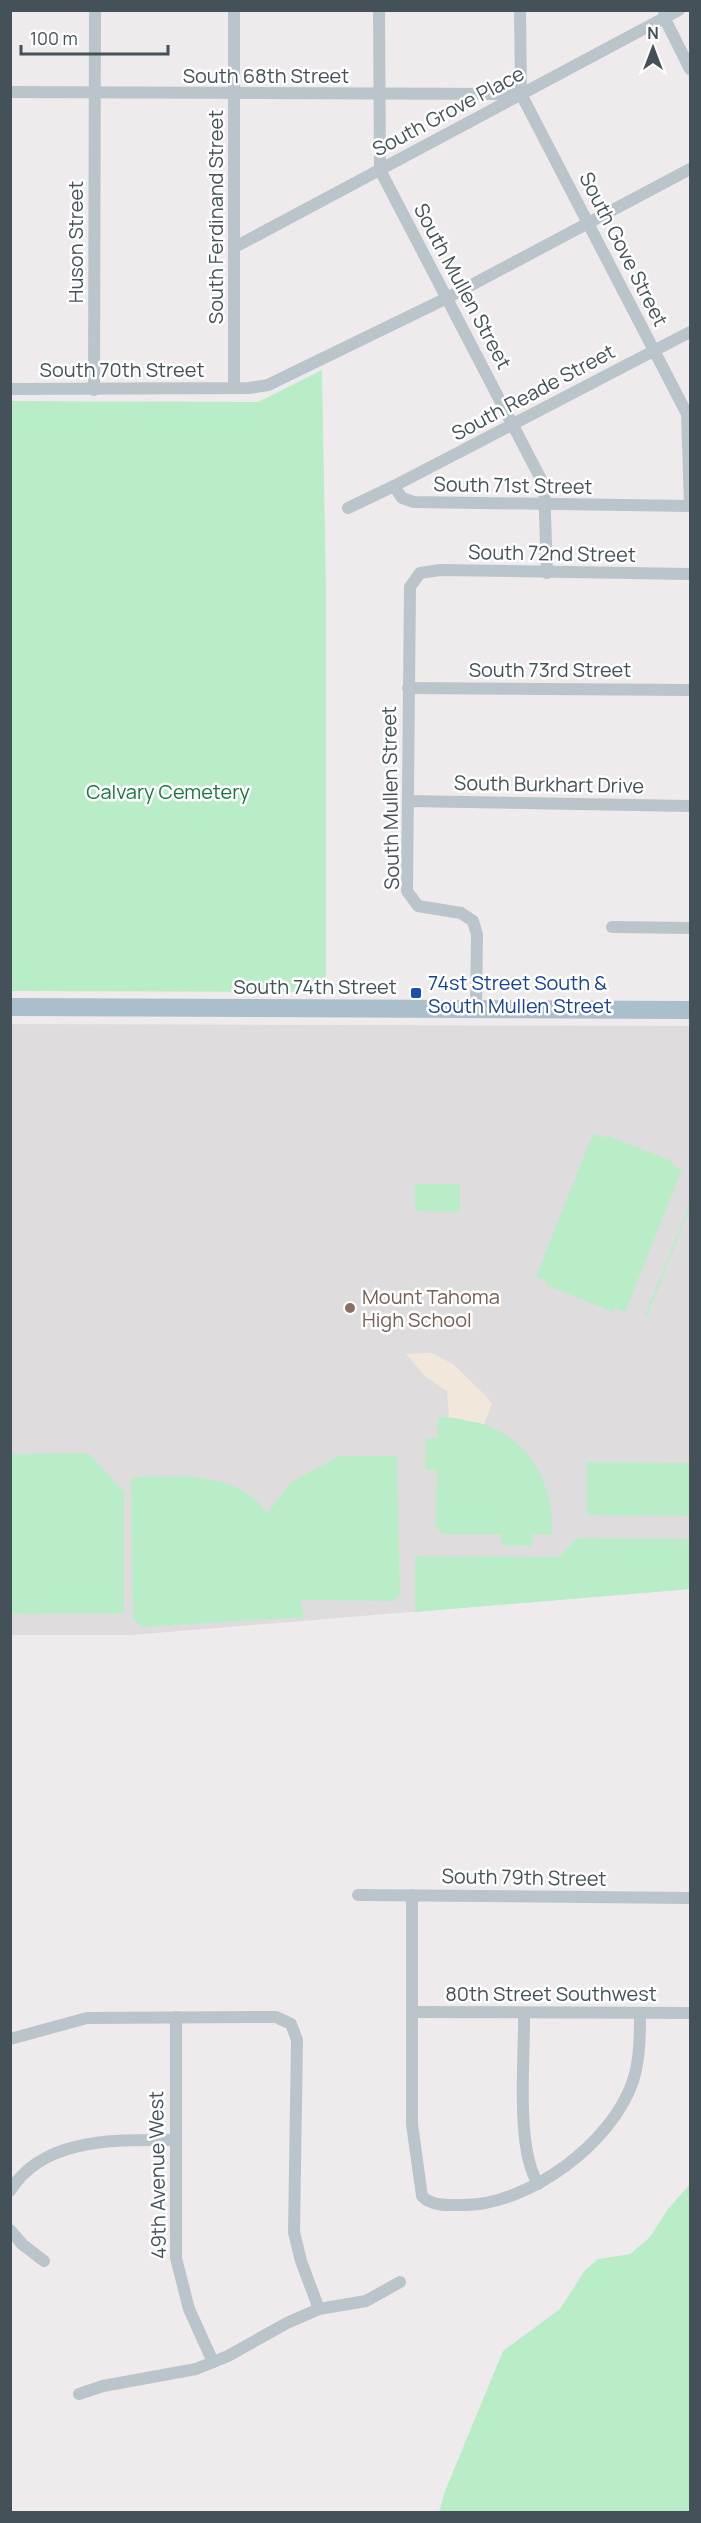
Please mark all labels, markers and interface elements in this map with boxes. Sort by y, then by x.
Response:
scale bar [21,18,168,56]
north arrow [623,18,683,78]
text: N [647,22,659,44]
text: 100 m [30,26,78,50]
street label: South Grove Place [367,60,529,162]
street label: South 68th Street [183,62,349,89]
street label: South Ferdinand Street [202,110,229,324]
street label: South Gove Street [573,167,675,331]
street label: Huson Street [62,181,89,303]
street label: South Mullen Street [408,198,518,374]
street label: South Reade Street [447,337,619,447]
street label: South 70th Street [40,356,204,383]
street label: South 71st Street [433,470,593,500]
street label: South 72nd Street [468,538,636,568]
street label: South 73rd Street [469,656,631,683]
street label: South Mullen Street [375,706,405,890]
street label: South Burkhart Drive [454,769,644,799]
park label: Calvary Cemetery [86,778,250,805]
place label: 74st Street South & South Mullen Street [428,969,612,1019]
street label: South 74th Street [233,973,397,1000]
marker: 74st Street South & South Mullen Street [409,986,423,1000]
place label: Mount Tahoma High School [362,1283,500,1333]
marker: Mount Tahoma High School [343,1301,357,1315]
street label: South 79th Street [441,1862,607,1892]
street label: 80th Street Southwest [445,1980,657,2007]
street label: 49th Avenue West [142,2091,172,2259]

